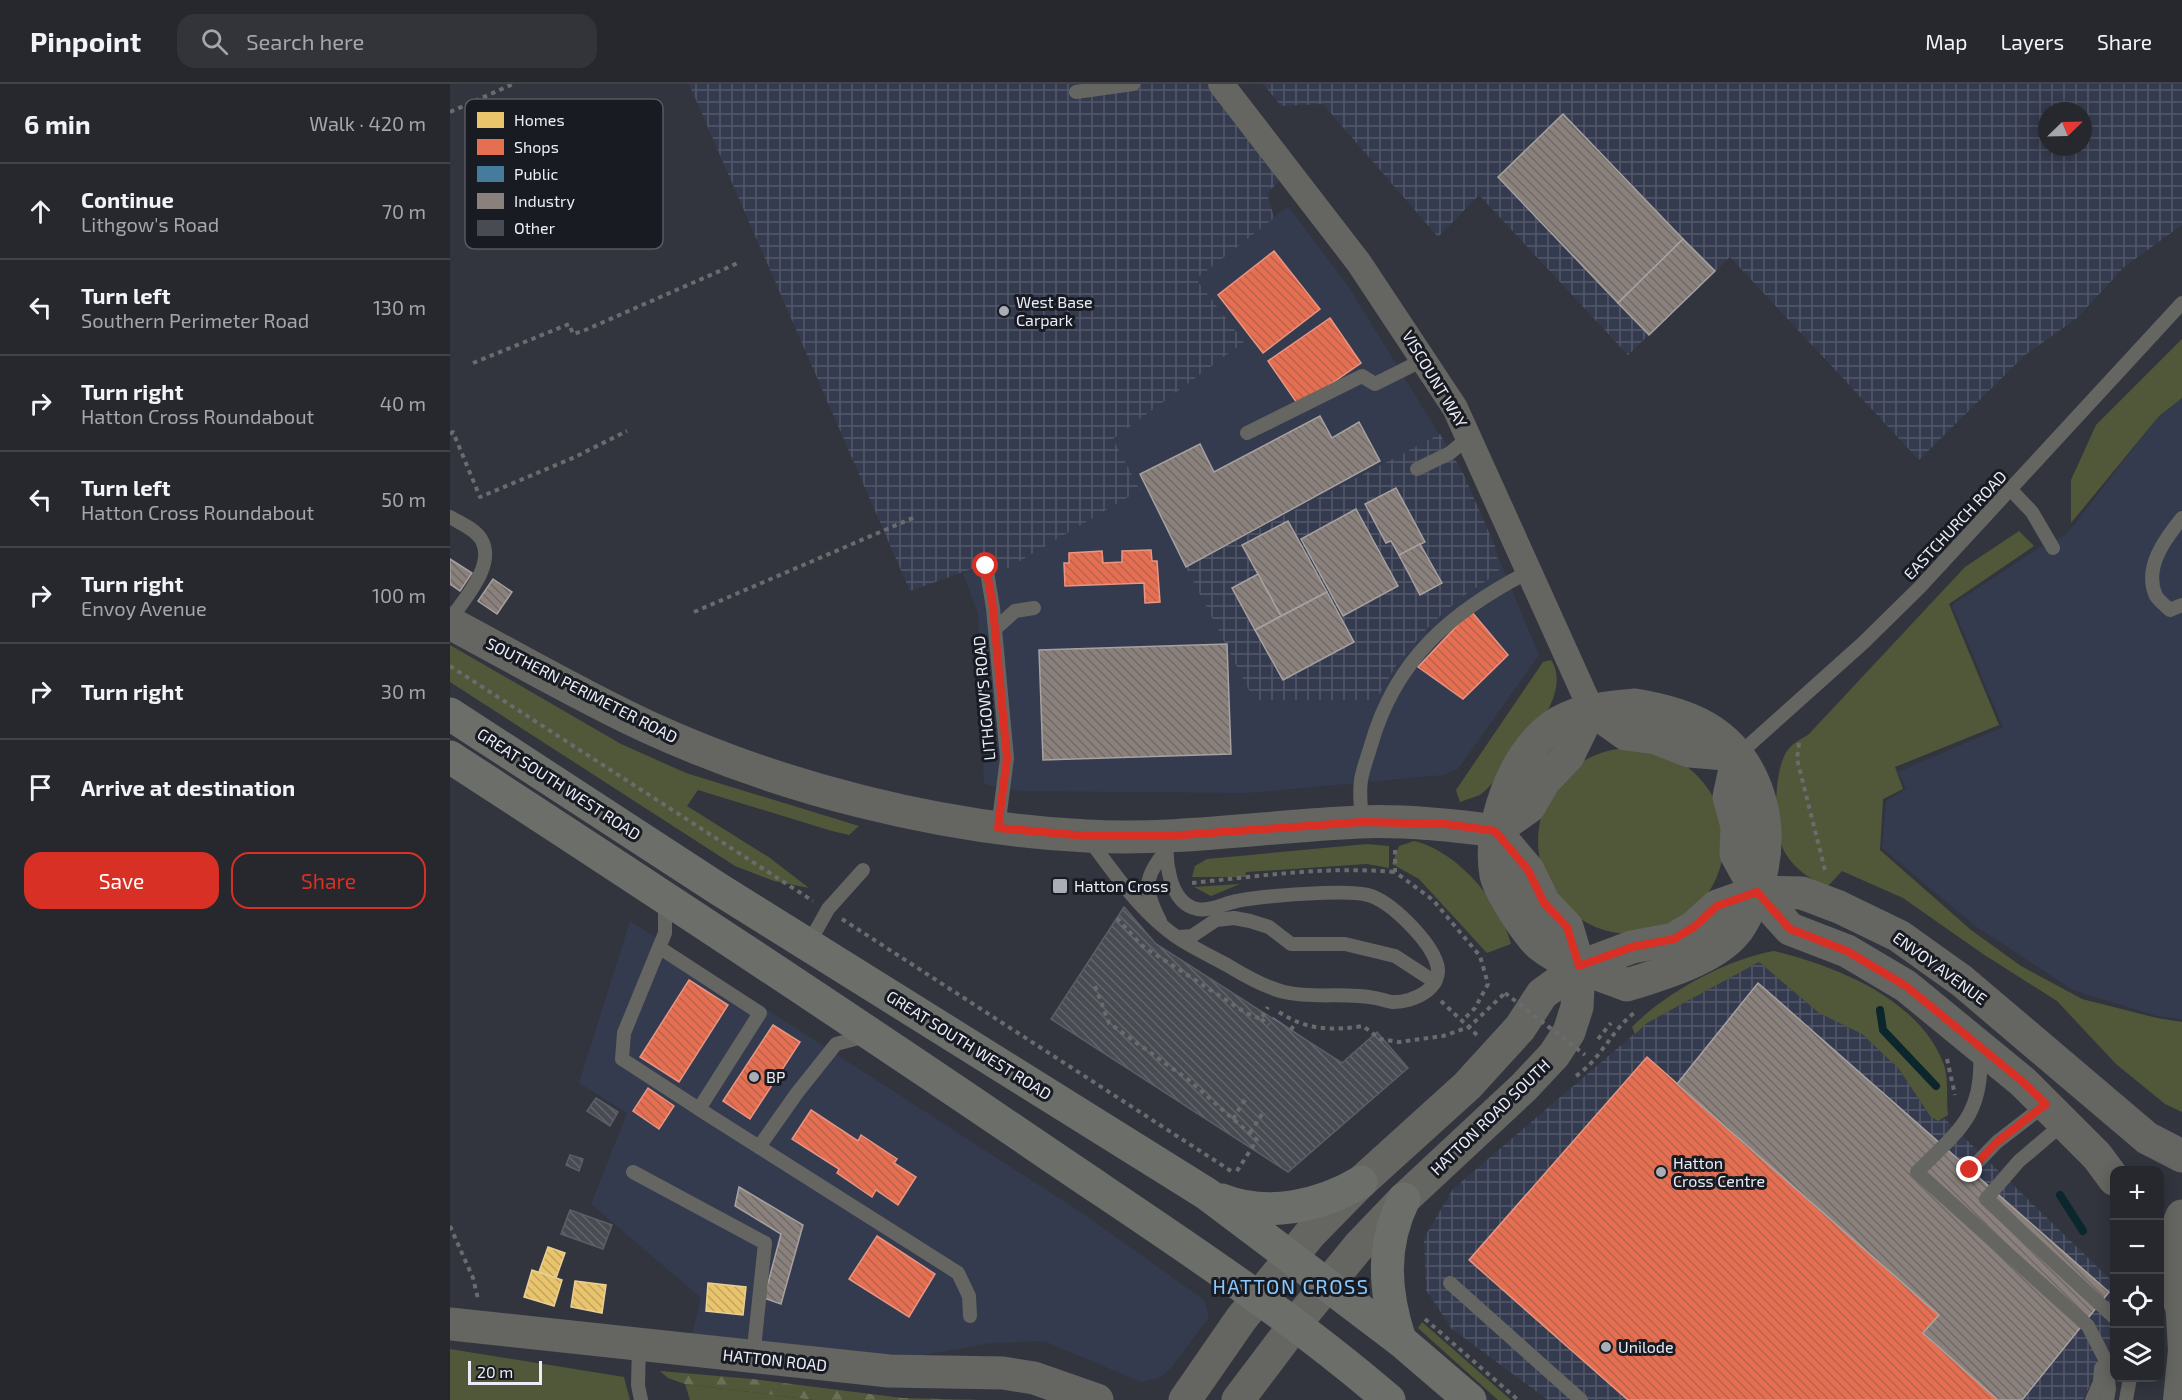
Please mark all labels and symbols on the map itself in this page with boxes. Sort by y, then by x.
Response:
legend [465,99,663,249]
north arrow [2038,102,2092,156]
text: Homes [514,110,565,129]
text: Shops [514,137,559,156]
text: Public [514,164,558,183]
text: Industry [514,191,575,210]
text: Other [514,218,556,237]
place label: West Base Carpark [1016,292,1093,329]
marker: West Base Carpark [997,304,1011,318]
street label: VISCOUNT WAY [1399,327,1472,431]
street label: EASTCHURCH ROAD [1899,466,2010,583]
route start [972,552,998,578]
street label: SOUTHERN PERIMETER ROAD [483,633,681,746]
street label: LITHGOW'S ROAD [969,635,998,761]
street label: GREAT SOUTH WEST ROAD [474,724,644,843]
place label: Hatton Cross [1074,876,1168,895]
marker: Hatton Cross [1051,877,1069,895]
street label: ENVOY AVENUE [1890,927,1991,1008]
street label: GREAT SOUTH WEST ROAD [883,986,1055,1103]
street label: HATTON ROAD SOUTH [1426,1055,1553,1179]
place label: BP [766,1067,785,1086]
marker: BP [747,1070,761,1084]
place label: Hatton Cross Centre [1673,1153,1765,1190]
route end [1956,1156,1982,1182]
marker: Hatton Cross Centre [1654,1165,1668,1179]
district label: HATTON CROSS [1212,1274,1370,1298]
place label: Unilode [1618,1337,1674,1356]
marker: Unilode [1599,1340,1613,1354]
street label: HATTON ROAD [722,1345,828,1374]
scale bar [468,1358,542,1386]

